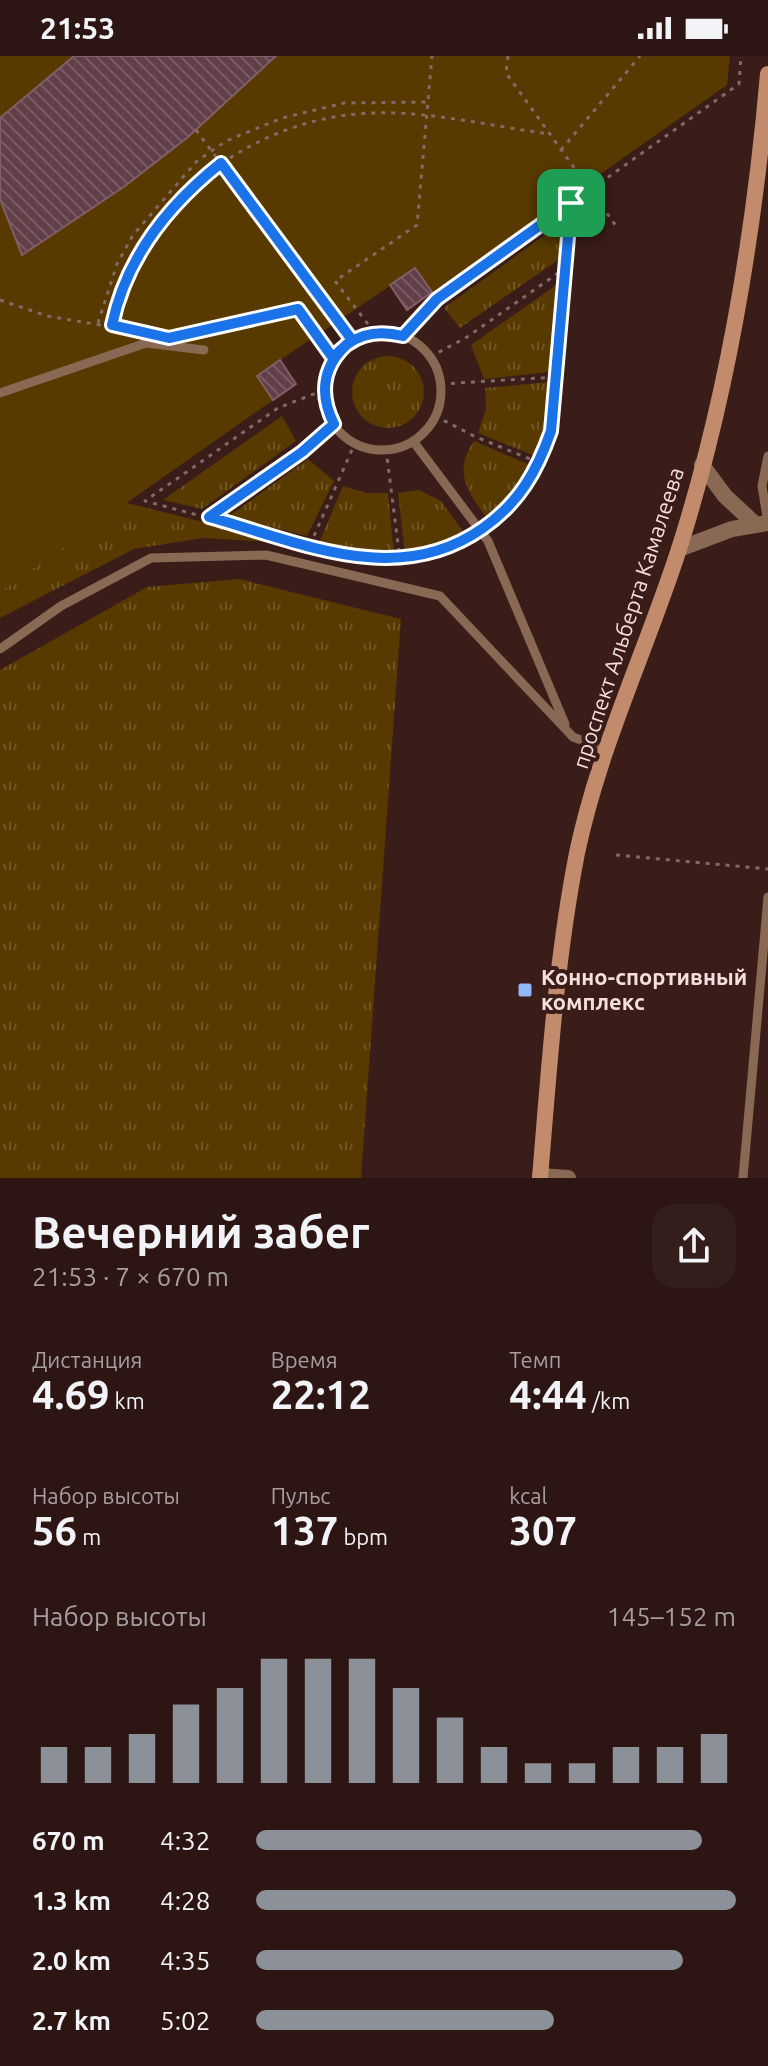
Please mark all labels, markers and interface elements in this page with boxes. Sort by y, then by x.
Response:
text: 21:53 [40,11,115,45]
pin [537,169,605,237]
icon: arrive [549,181,593,225]
street label: проспект Альберта Камалеева [567,464,688,772]
place label: Конно-спортивный комплекс [541,964,747,1014]
marker: Конно-спортивный комплекс [516,981,534,999]
button: share [652,1204,736,1288]
text: Вечерний забег [32,1207,370,1256]
text: 21:53 · 7 × 670 m [32,1262,229,1291]
text: Дистанция [32,1347,142,1372]
text: Время [271,1347,337,1372]
text: Темп [509,1347,561,1372]
text: 4.69 [32,1372,110,1417]
text: 22:12 [271,1372,371,1417]
text: 4:44 [509,1372,587,1417]
text: km [110,1388,145,1413]
text: /km [587,1388,630,1413]
text: Набор высоты [32,1483,180,1508]
text: Пульс [271,1483,331,1508]
text: kcal [509,1483,547,1508]
text: 56 [32,1508,77,1553]
text: 137 [271,1508,338,1553]
text: 307 [509,1508,577,1553]
text: m [77,1524,101,1549]
text: bpm [338,1524,388,1549]
text: Набор высоты [32,1602,207,1631]
text: 145–152 m [607,1602,736,1631]
text: 670 m [32,1826,105,1855]
text: 4:32 [160,1826,210,1855]
text: 1.3 km [32,1886,111,1915]
text: 4:28 [160,1886,210,1915]
text: 2.0 km [32,1946,111,1975]
text: 4:35 [160,1946,210,1975]
text: 2.7 km [32,2006,111,2035]
text: 5:02 [160,2006,210,2035]

